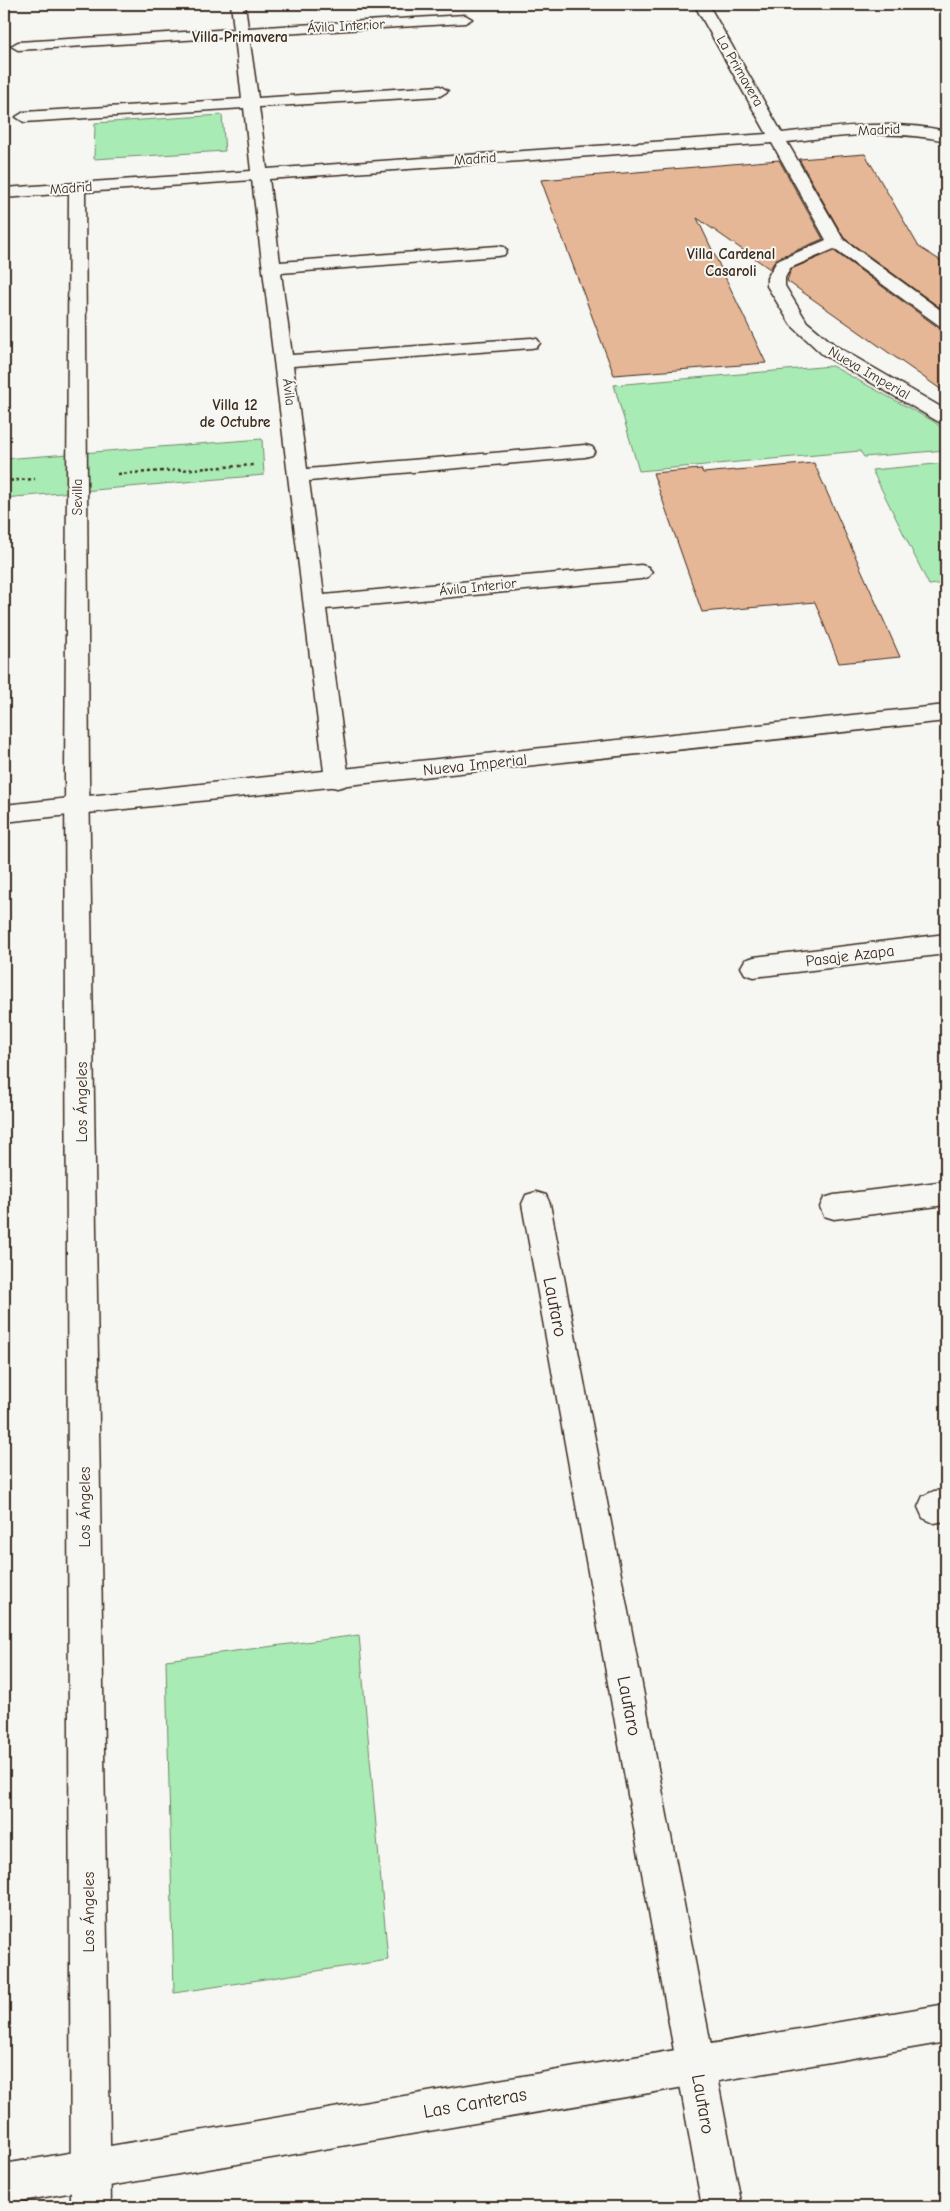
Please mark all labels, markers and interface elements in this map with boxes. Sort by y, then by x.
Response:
street label: Ávila Interior [307,15,386,37]
district label: Villa Primavera [192,28,288,46]
street label: La Primavera [713,32,767,110]
street label: Madrid [857,120,901,140]
street label: Madrid [453,149,497,169]
street label: Madrid [49,178,93,198]
district label: Villa Cardenal Casaroli [687,245,775,280]
street label: Nueva Imperial [825,343,913,403]
street label: Ávila [279,377,299,407]
district label: Villa 12 de Octubre [200,396,270,431]
street label: Sevilla [69,478,86,516]
street label: Ávila Interior [438,574,518,600]
street label: Nueva Imperial [422,751,528,779]
street label: Pasaje Azapa [805,942,895,970]
street label: Los Ángeles [72,1061,91,1142]
street label: Lautaro [538,1275,572,1339]
street label: Los Ángeles [75,1466,94,1547]
street label: Lautaro [612,1674,646,1738]
street label: Los Ángeles [79,1871,98,1952]
street label: Lautaro [687,2072,719,2136]
street label: Las Canteras [422,2083,528,2123]

